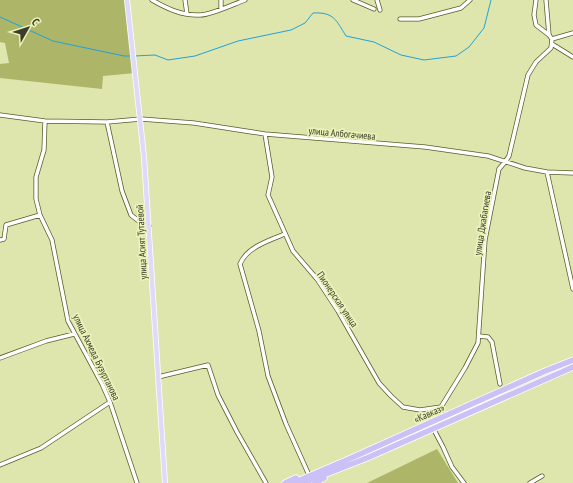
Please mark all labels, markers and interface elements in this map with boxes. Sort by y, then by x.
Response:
north arrow [8,8,48,48]
text: С [29,15,43,28]
street label: улица Албогачиева [308,124,376,143]
street label: улица Джабагиева [471,190,494,256]
street label: улица Асият Тутаевой [133,204,150,280]
street label: Пионерская улица [314,269,361,330]
street label: улица Ахмеда Бузуртанова [70,312,123,402]
street label: «Кавказ» [412,401,447,426]

